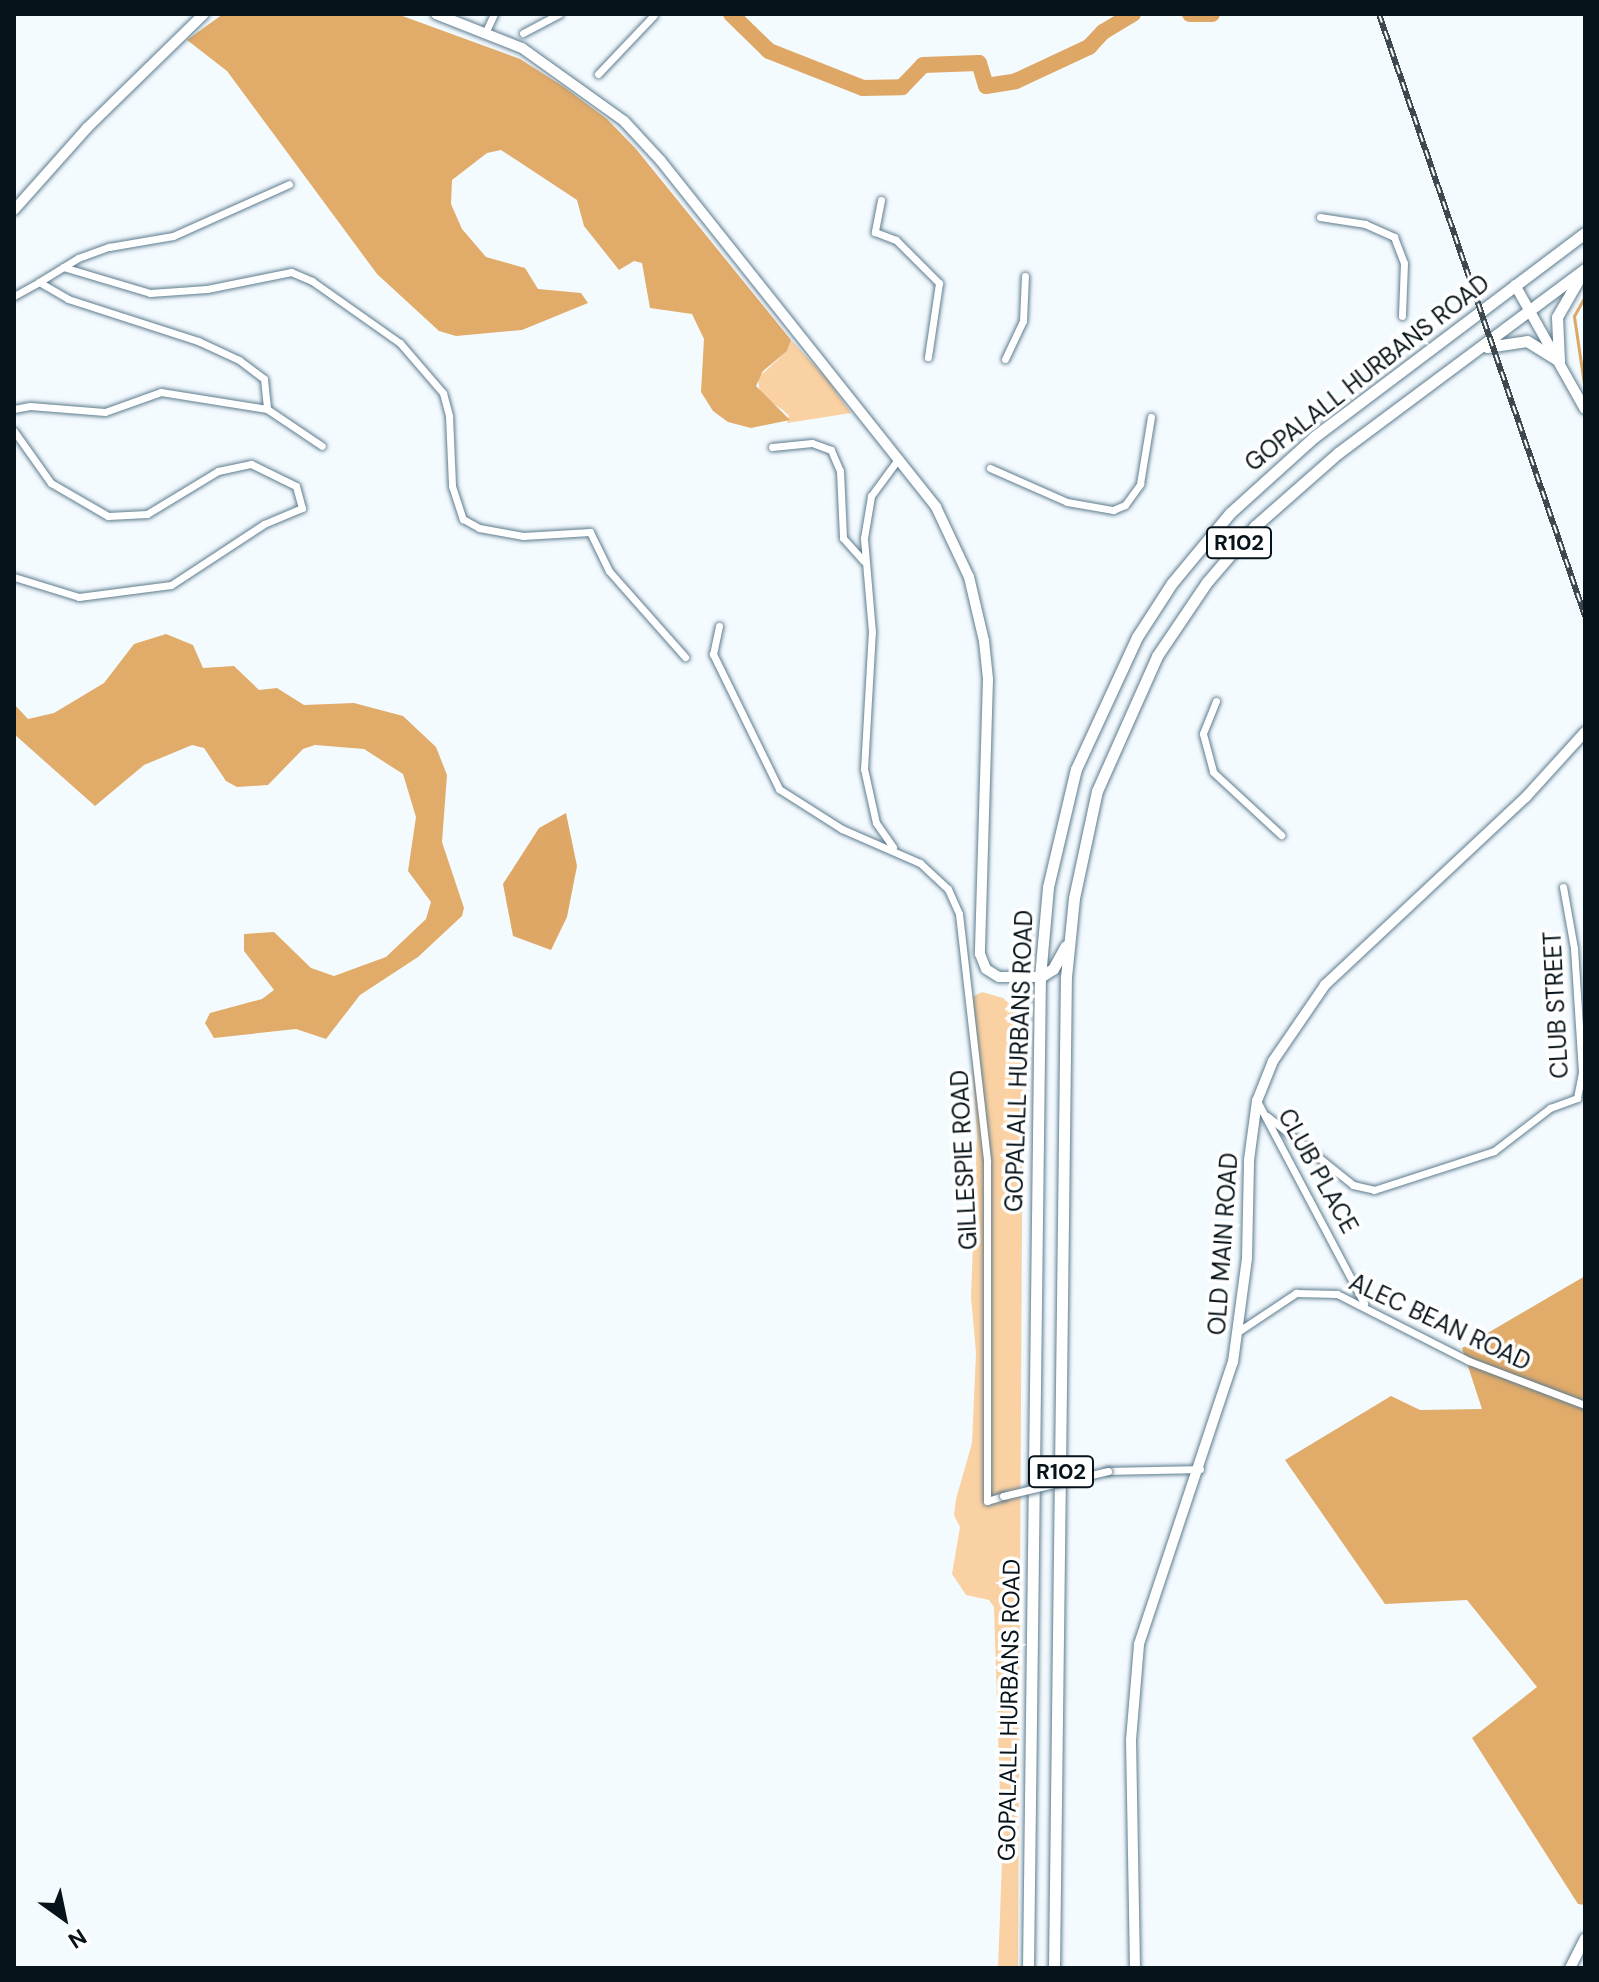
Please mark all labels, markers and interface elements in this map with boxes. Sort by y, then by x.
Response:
street label: GOPALALL HURBANS ROAD [1239,269,1495,477]
road number: R102 [1205,525,1273,561]
street label: GOPALALL HURBANS ROAD [999,909,1039,1213]
street label: CLUB STREET [1538,931,1574,1079]
street label: GILLESPIE ROAD [945,1069,983,1251]
street label: CLUB PLACE [1272,1104,1364,1238]
street label: OLD MAIN ROAD [1202,1152,1244,1336]
street label: ALEC BEAN ROAD [1345,1267,1535,1377]
road number: R102 [1027,1454,1095,1490]
street label: GOPALALL HURBANS ROAD [992,1559,1026,1861]
north arrow [24,1878,104,1958]
text: N [63,1922,92,1955]

